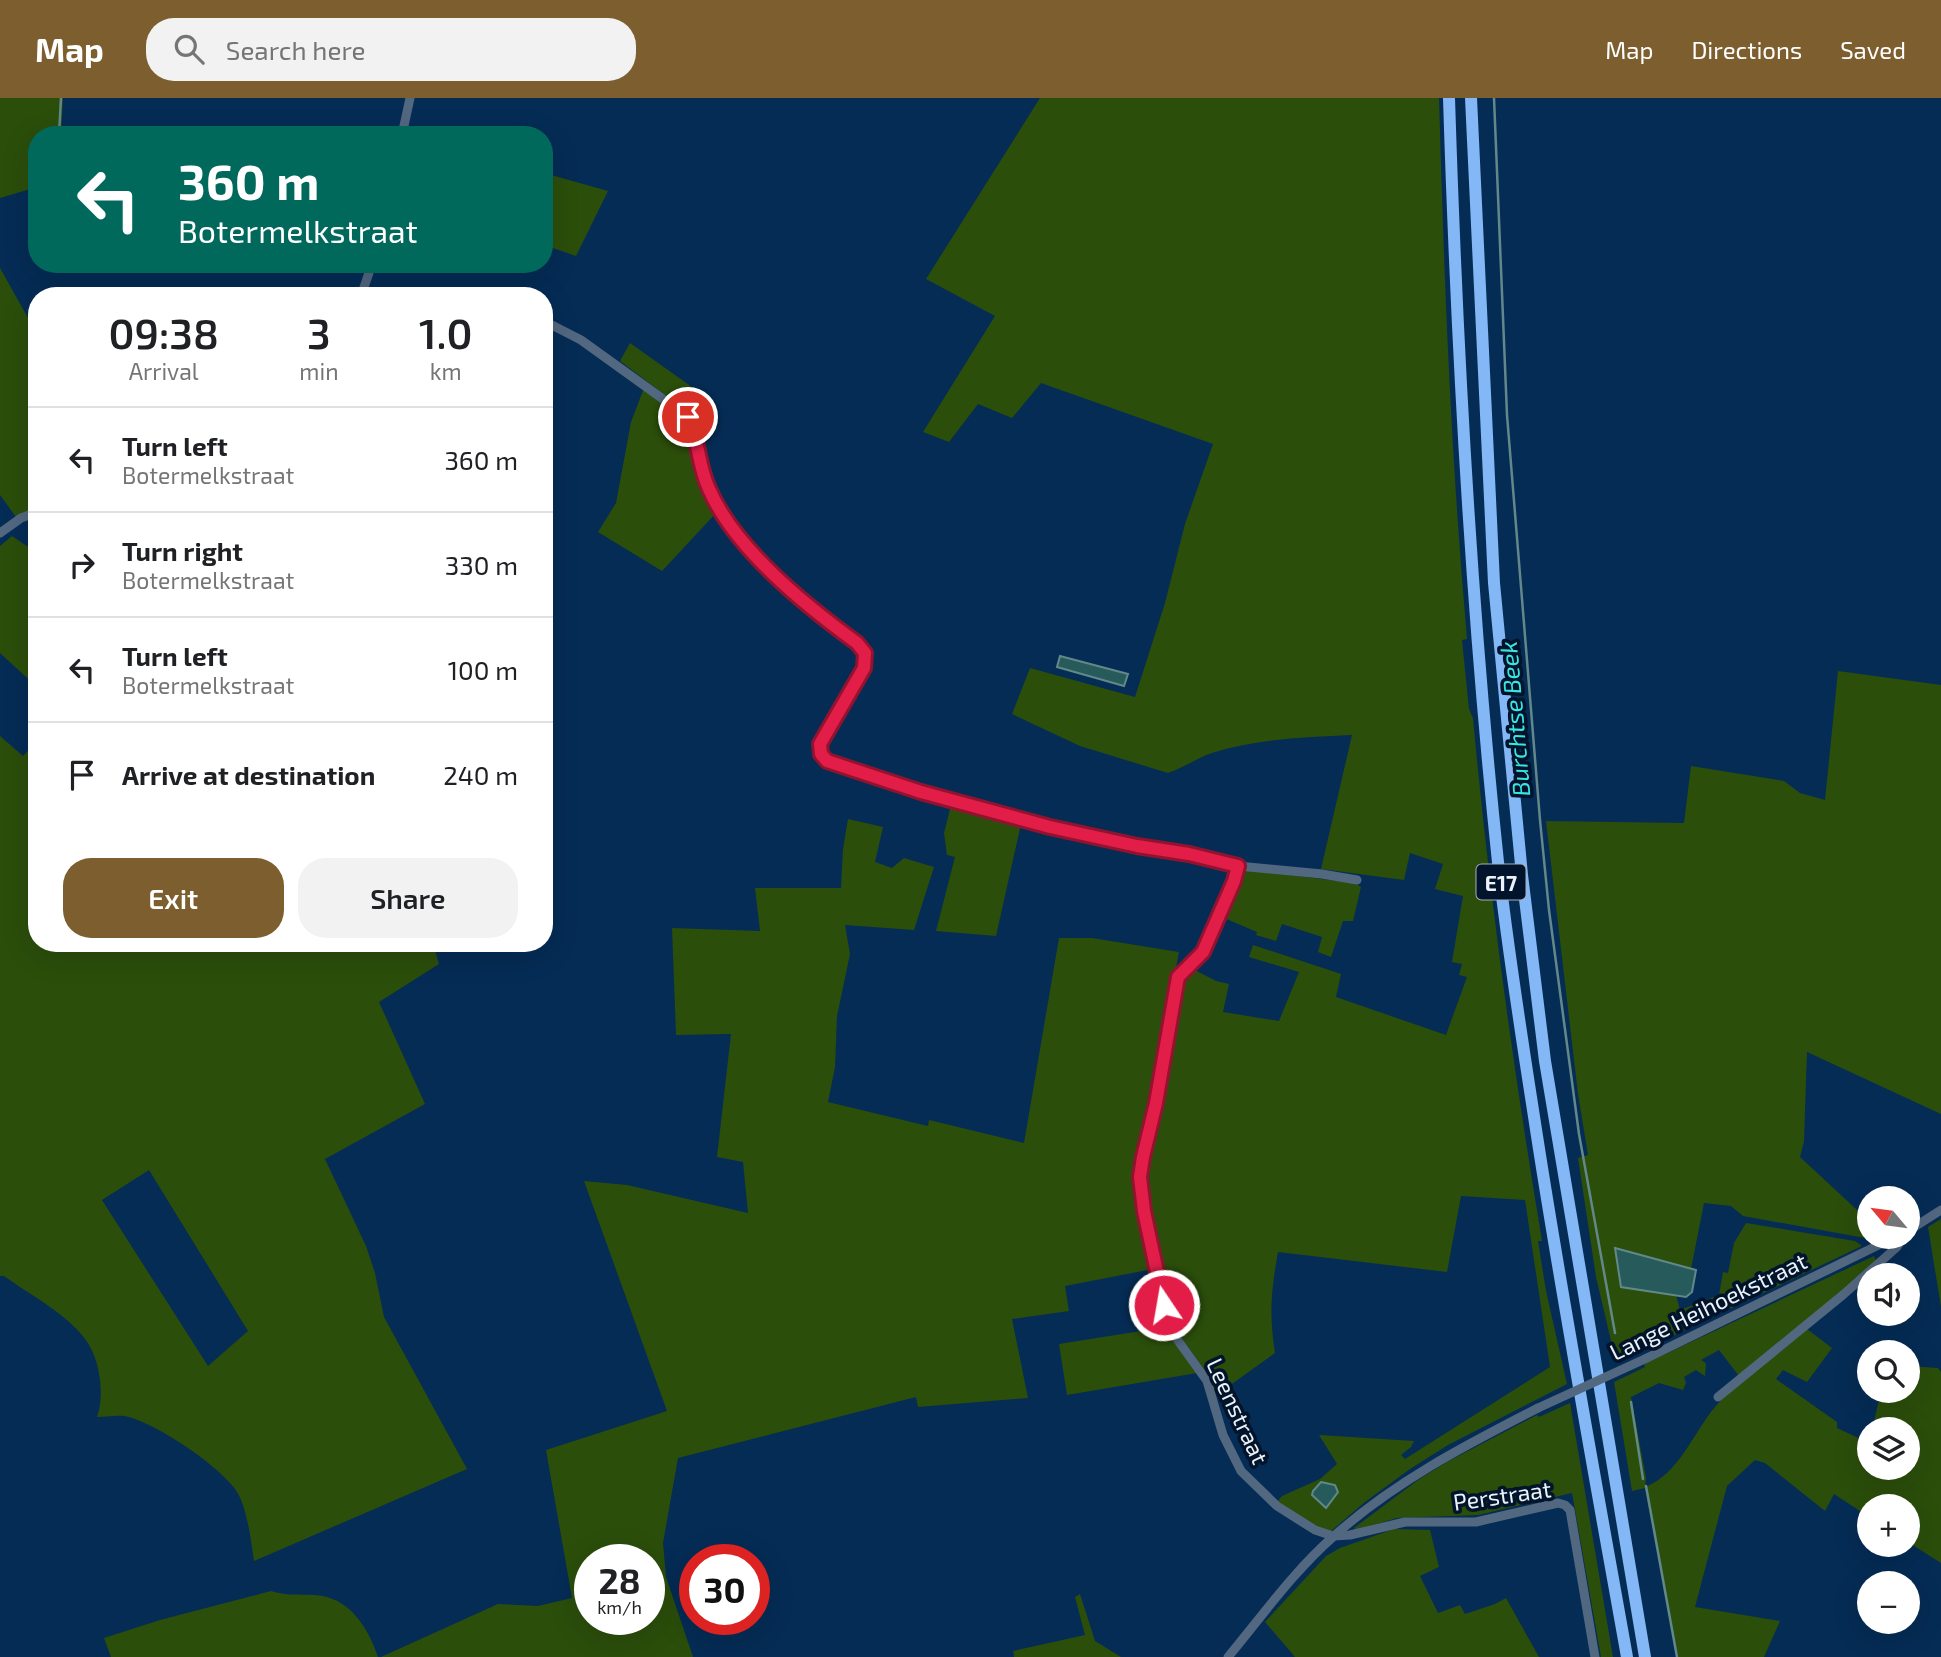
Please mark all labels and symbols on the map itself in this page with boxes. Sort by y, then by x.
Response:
pin [658,387,718,447]
water label: Burchtse Beek [1493,640,1535,798]
road number: E17 [1476,864,1526,900]
north arrow [1857,1186,1920,1250]
street label: Lange Heihoekstraat [1605,1246,1811,1366]
position arrow [1127,1268,1201,1342]
street label: Leenstraat [1201,1354,1275,1469]
street label: Perstraat [1451,1474,1553,1516]
speed limit sign: 30 [679,1544,770,1635]

